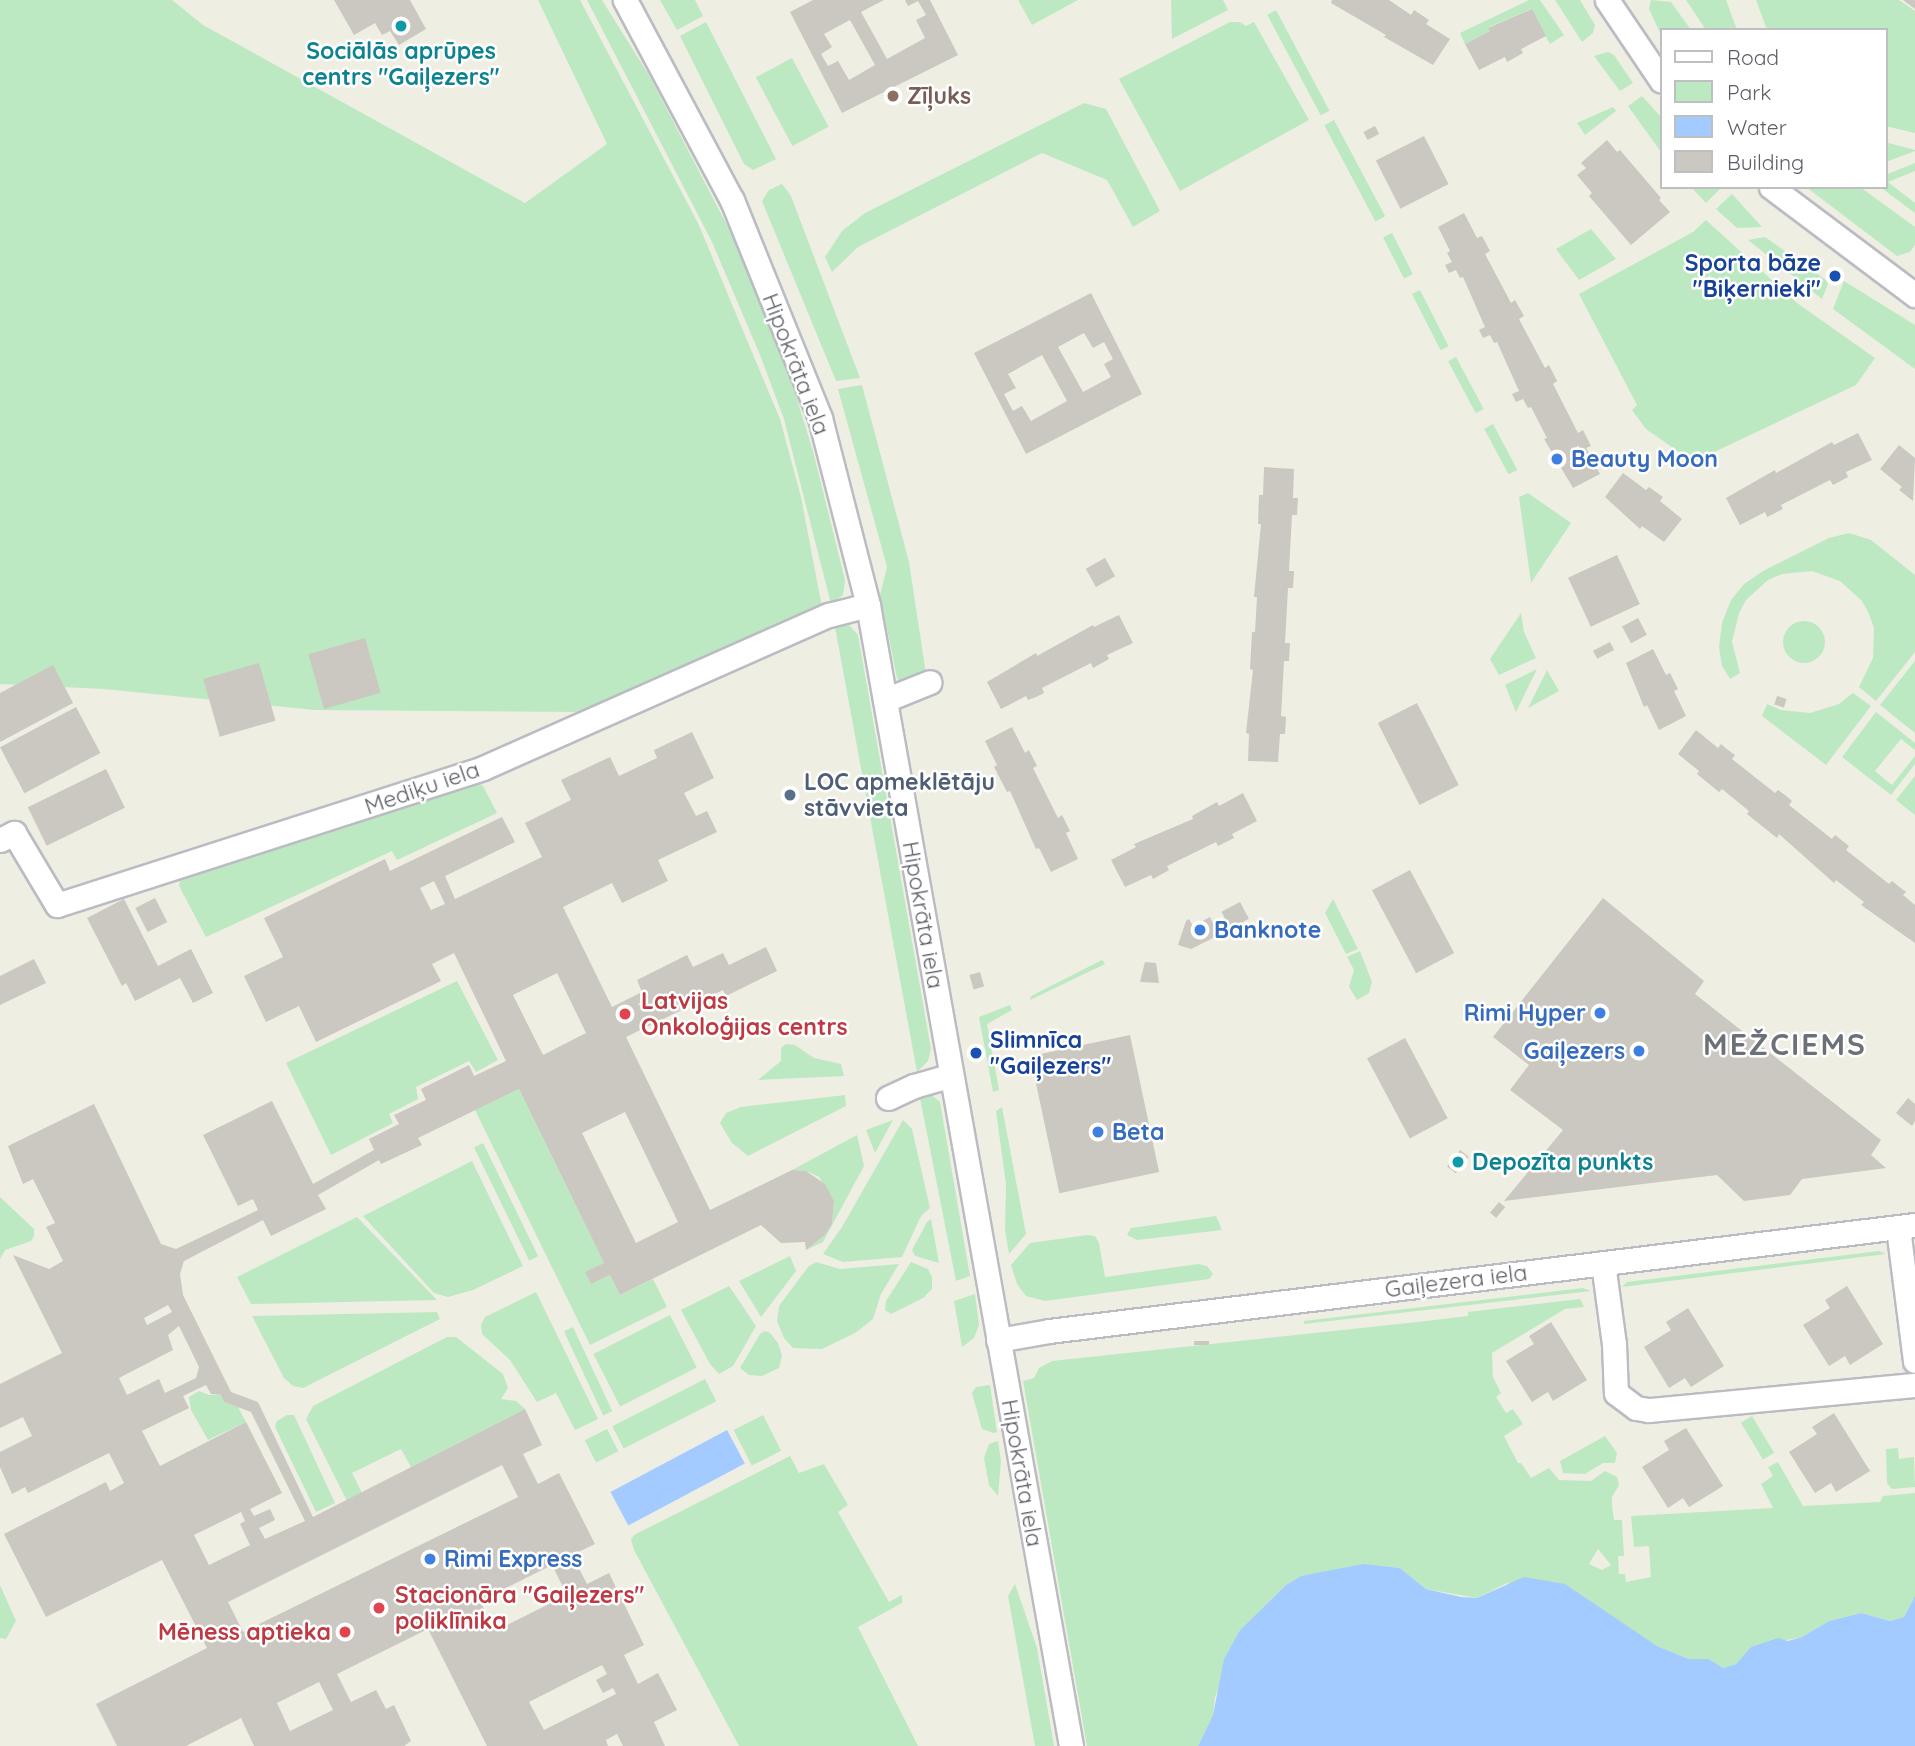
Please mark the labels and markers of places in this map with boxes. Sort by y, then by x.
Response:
marker: Sociālās aprūpes centrs "Gaiļezers" [393,18,409,34]
place label: Sociālās aprūpes centrs "Gaiļezers" [302,37,500,91]
place label: Zīļuks [907,82,971,110]
marker: Zīļuks [885,88,901,104]
place label: Sporta bāze "Biķernieki" [1685,249,1821,303]
marker: Sporta bāze "Biķernieki" [1827,268,1843,284]
place label: Beauty Moon [1571,445,1718,473]
marker: Beauty Moon [1549,451,1565,467]
place label: LOC apmeklētāju stāvvieta [804,768,995,822]
marker: LOC apmeklētāju stāvvieta [782,787,798,803]
place label: Banknote [1214,916,1321,944]
marker: Banknote [1192,922,1208,938]
place label: Latvijas Onkoloģijas centrs [641,987,848,1041]
place label: Rimi Hyper [1464,999,1586,1027]
marker: Latvijas Onkoloģijas centrs [615,1004,635,1024]
marker: Rimi Hyper [1592,1005,1608,1021]
place label: Slimnīca "Gaiļezers" [990,1026,1111,1080]
place label: Gaiļezers [1523,1037,1625,1065]
marker: Gaiļezers [1631,1043,1647,1059]
marker: Slimnīca "Gaiļezers" [968,1045,984,1061]
place label: Beta [1112,1118,1164,1146]
marker: Beta [1090,1124,1106,1140]
place label: Depozīta punkts [1472,1148,1653,1176]
marker: Depozīta punkts [1450,1154,1466,1170]
place label: Rimi Express [444,1545,582,1573]
marker: Rimi Express [422,1551,438,1567]
place label: Stacionāra "Gaiļezers" poliklīnika [395,1581,644,1635]
marker: Stacionāra "Gaiļezers" poliklīnika [369,1598,389,1618]
place label: Mēness aptieka [158,1618,331,1646]
marker: Mēness aptieka [337,1624,353,1640]

